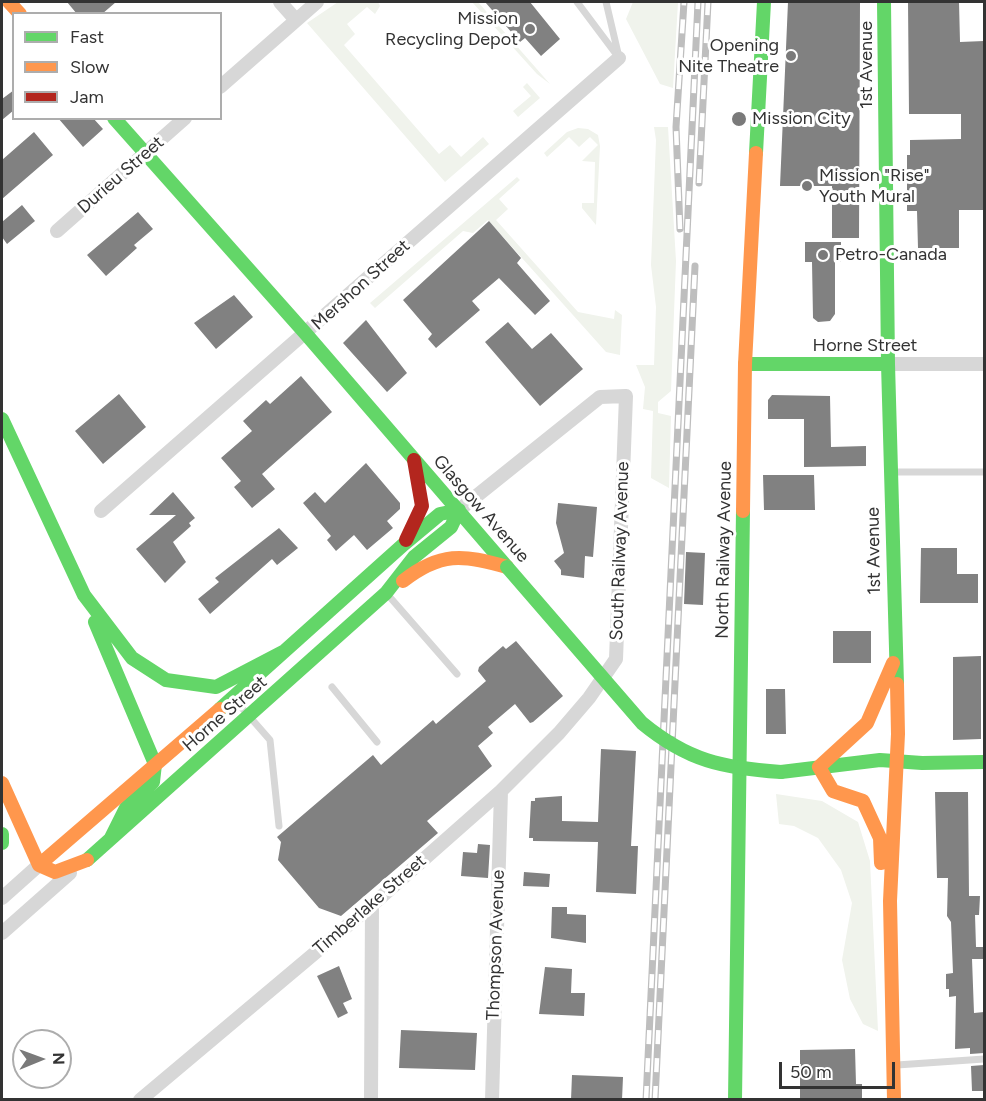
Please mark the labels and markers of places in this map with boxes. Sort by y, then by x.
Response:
place label: Mission Recycling Depot [385,8,518,50]
marker: Mission Recycling Depot [523,22,537,36]
place label: Opening Nite Theatre [678,35,779,78]
marker: Opening Nite Theatre [784,49,798,63]
place label: Mission City [752,108,851,130]
marker: Mission City [730,110,748,128]
place label: Mission "Rise" Youth Mural [819,165,929,207]
marker: Mission "Rise" Youth Mural [800,179,814,193]
place label: Petro-Canada [835,244,947,266]
marker: Petro-Canada [816,248,830,262]

